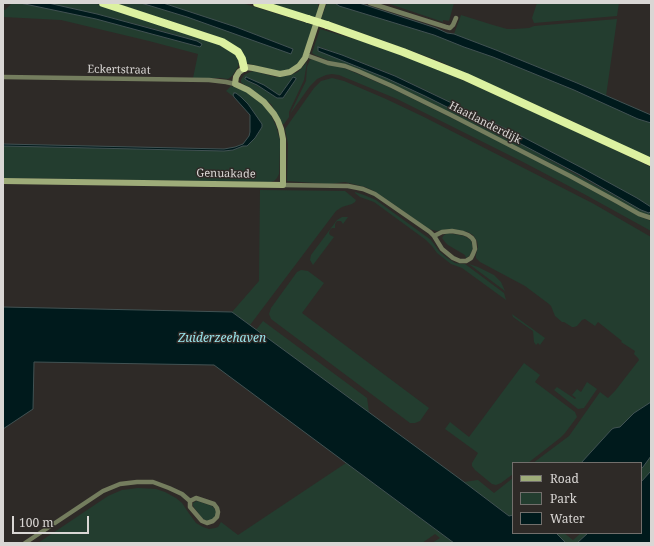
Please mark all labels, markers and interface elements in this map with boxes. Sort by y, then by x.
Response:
street label: Eckertstraat [87,63,151,77]
street label: Haatlanderdijk [447,99,523,147]
street label: Genuakade [196,167,256,181]
water label: Zuiderzeehaven [178,332,266,346]
legend [512,462,642,534]
text: Road [550,470,579,487]
text: Park [550,490,577,507]
scale bar [14,508,91,534]
text: Water [550,510,585,527]
text: 100 m [19,514,54,531]

